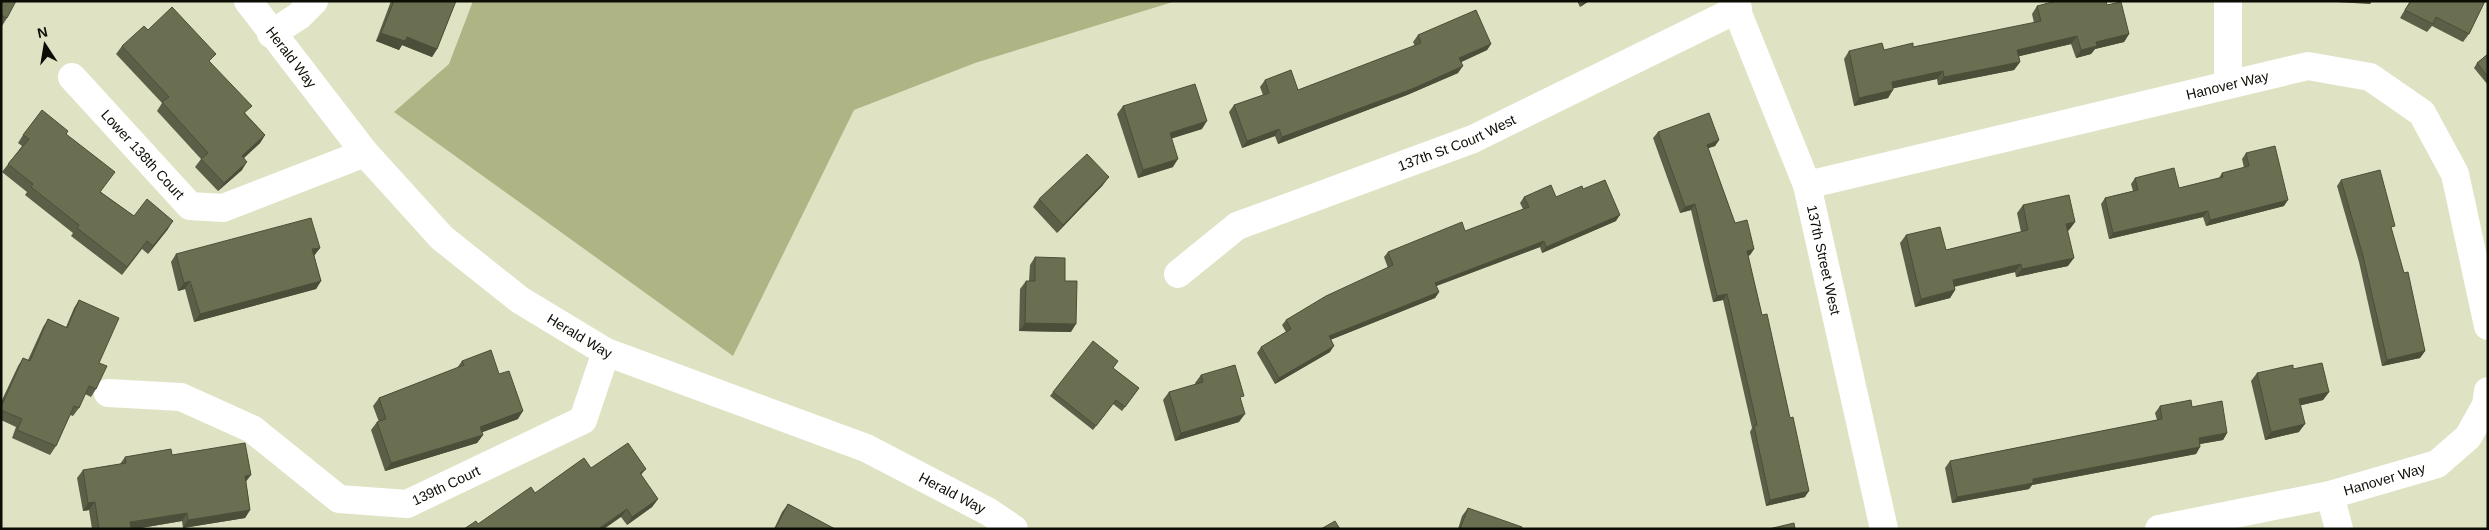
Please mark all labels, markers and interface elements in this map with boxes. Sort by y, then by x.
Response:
north arrow [20,20,70,70]
text: N [36,23,49,41]
street label: Herald Way [263,24,320,91]
street label: Hanover Way [2184,68,2270,103]
street label: Lower 138th Court [98,107,188,203]
street label: 137th St Court West [1396,111,1518,174]
street label: 137th Street West [1804,203,1844,316]
street label: Herald Way [545,310,614,361]
street label: Hanover Way [2342,460,2427,499]
street label: 139th Court [409,462,483,508]
street label: Herald Way [916,469,988,517]

